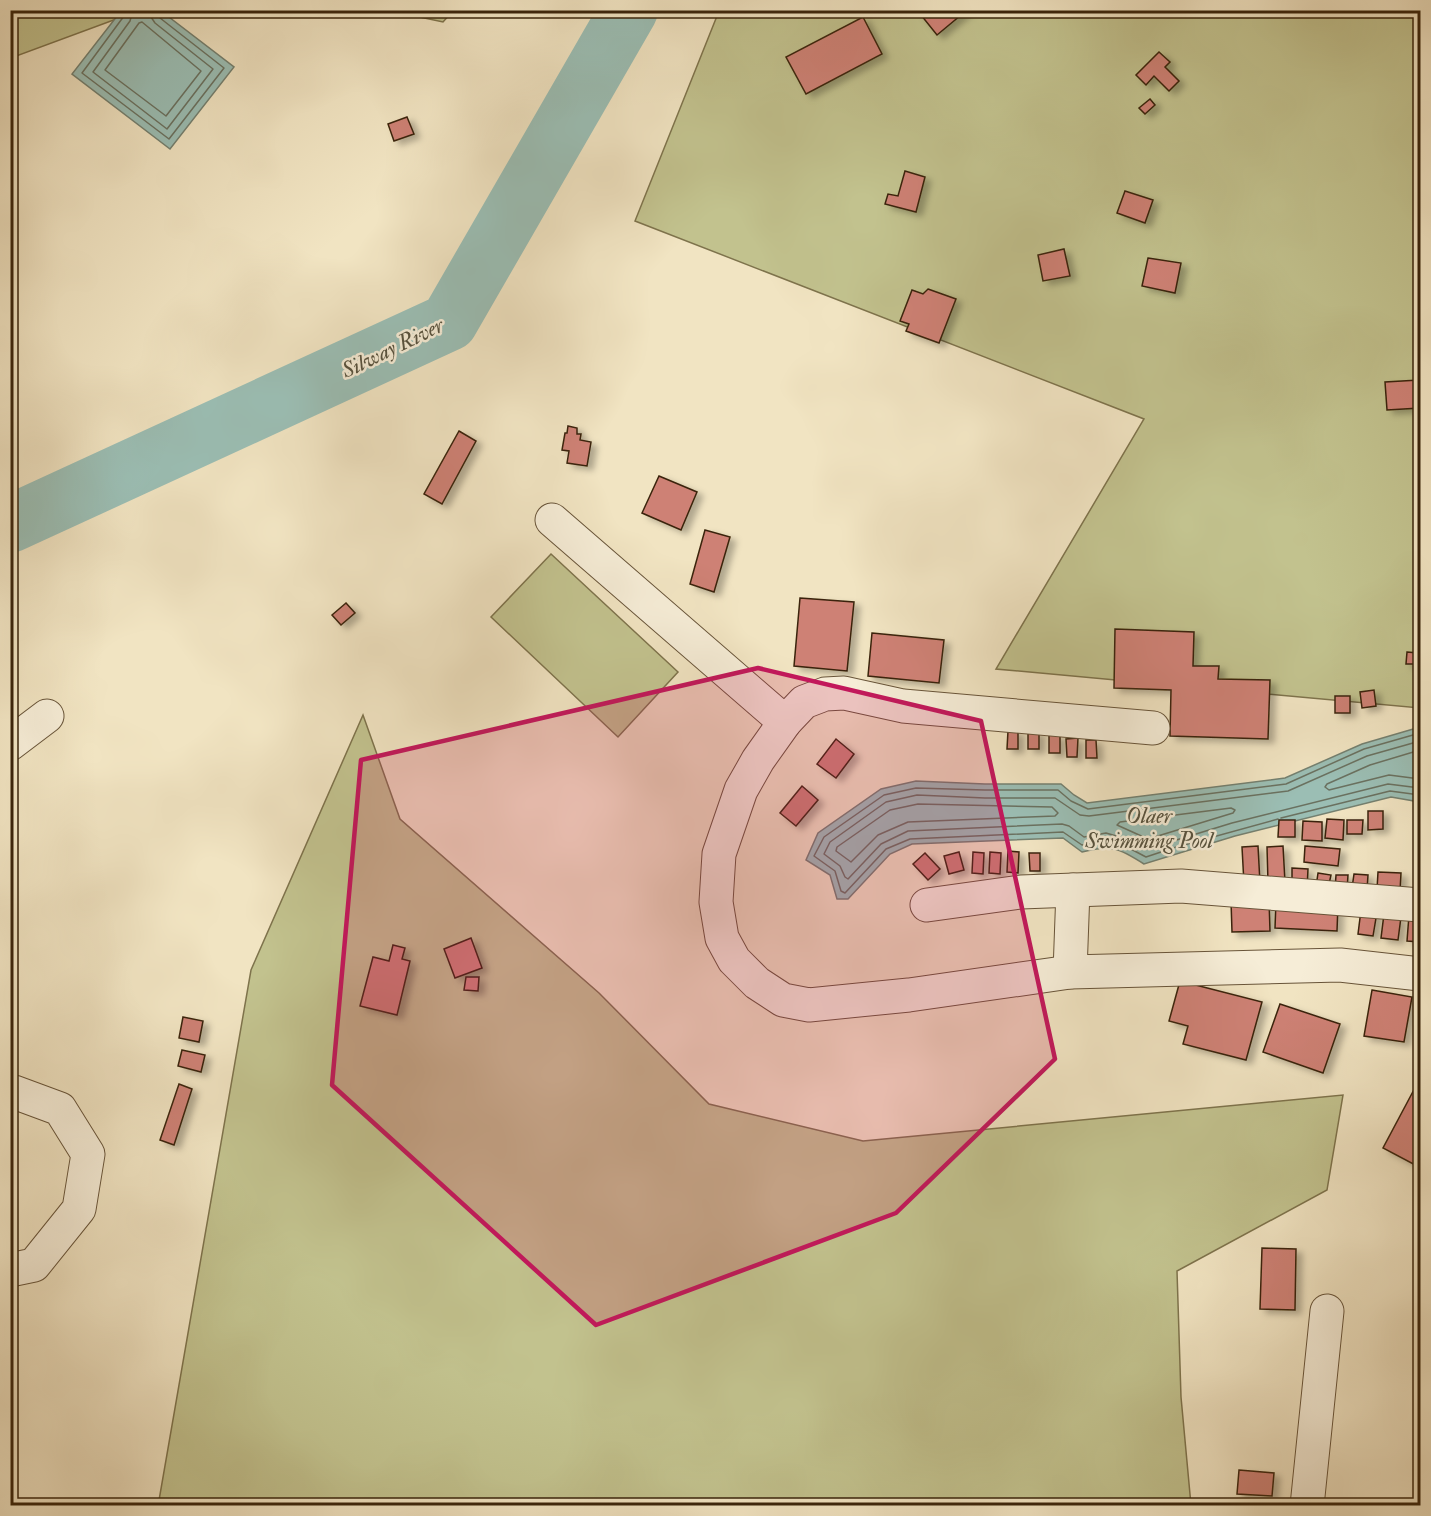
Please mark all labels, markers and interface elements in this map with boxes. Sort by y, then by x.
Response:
water label: Silway River [336,310,450,385]
water label: Olaer Swimming Pool [1084,802,1215,855]

